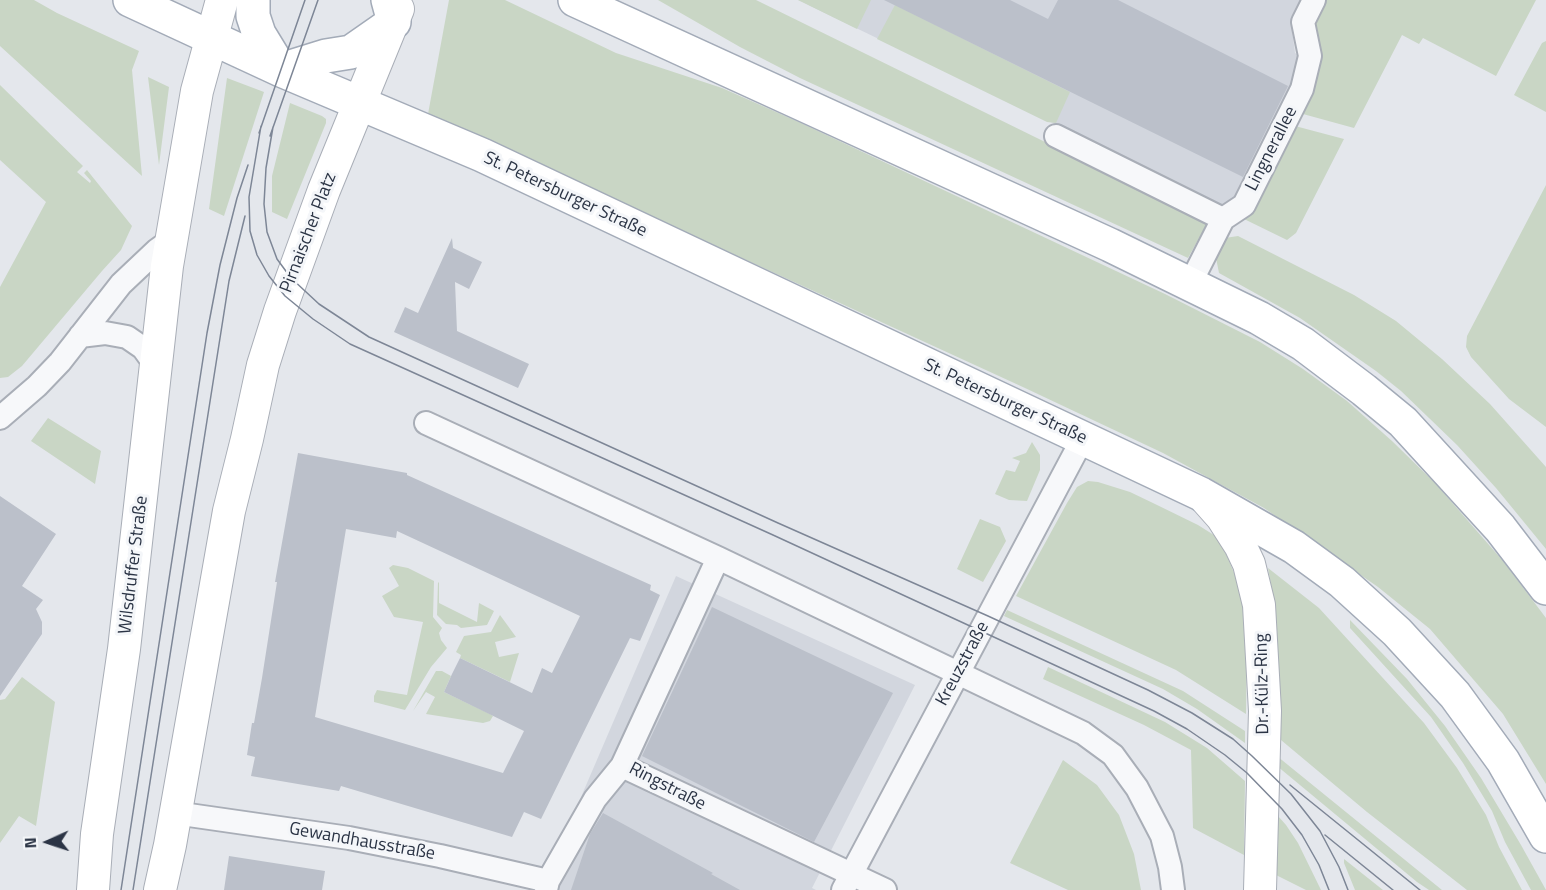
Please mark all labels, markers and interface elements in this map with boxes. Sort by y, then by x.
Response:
street label: Lingnerallee [1241,103,1303,195]
street label: St. Petersburger Straße [480,148,650,242]
street label: Pirnaischer Platz [276,170,342,296]
street label: St. Petersburger Straße [920,355,1090,449]
street label: Wilsdruffer Straße [115,495,153,635]
street label: Kreuzstraße [932,618,994,710]
street label: Dr.-Külz-Ring [1251,633,1275,735]
street label: Ringstraße [625,758,709,816]
north arrow [18,812,78,872]
street label: Gewandhausstraße [287,819,437,865]
text: N [18,837,42,849]

